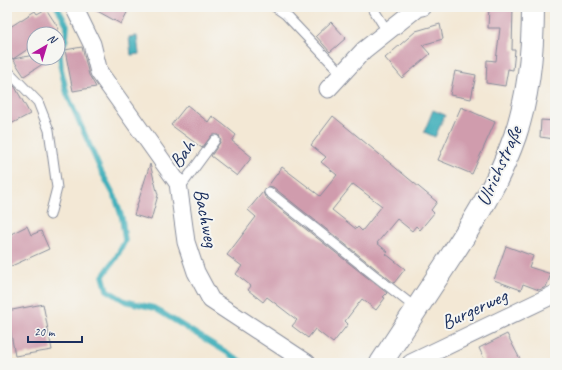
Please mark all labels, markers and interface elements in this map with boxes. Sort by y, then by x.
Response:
north arrow [26,26,66,66]
text: N [45,31,61,47]
street label: Ulrichstraße [470,121,528,210]
street label: Bah [164,134,201,173]
street label: Bachweg [188,187,224,250]
street label: Burgerweg [437,282,513,335]
scale bar [28,318,82,344]
text: 20 m [34,324,56,340]

